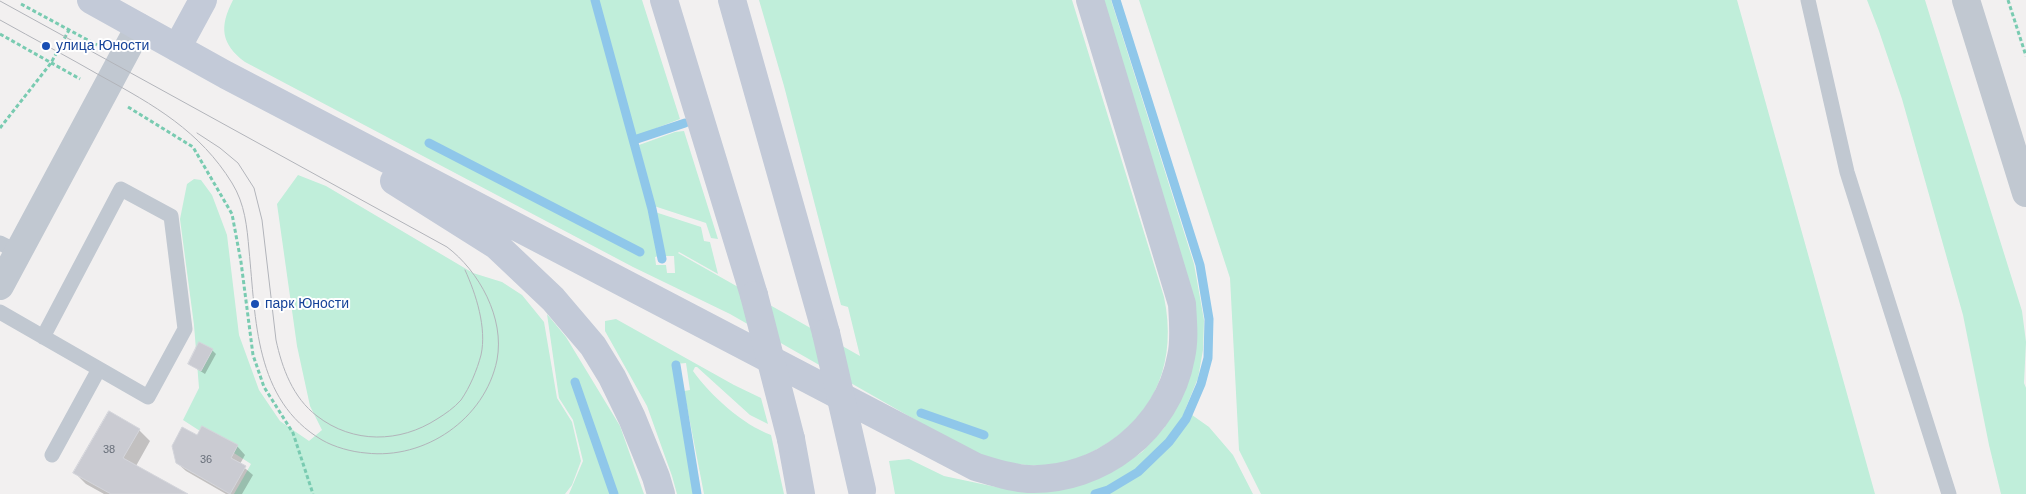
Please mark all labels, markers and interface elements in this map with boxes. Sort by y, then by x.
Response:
place label: улица Юности [56,38,149,54]
marker: улица Юности [40,40,52,52]
place label: парк Юности [265,296,349,312]
marker: парк Юности [249,298,261,310]
house number: 38 [103,443,115,457]
house number: 36 [200,453,212,467]

